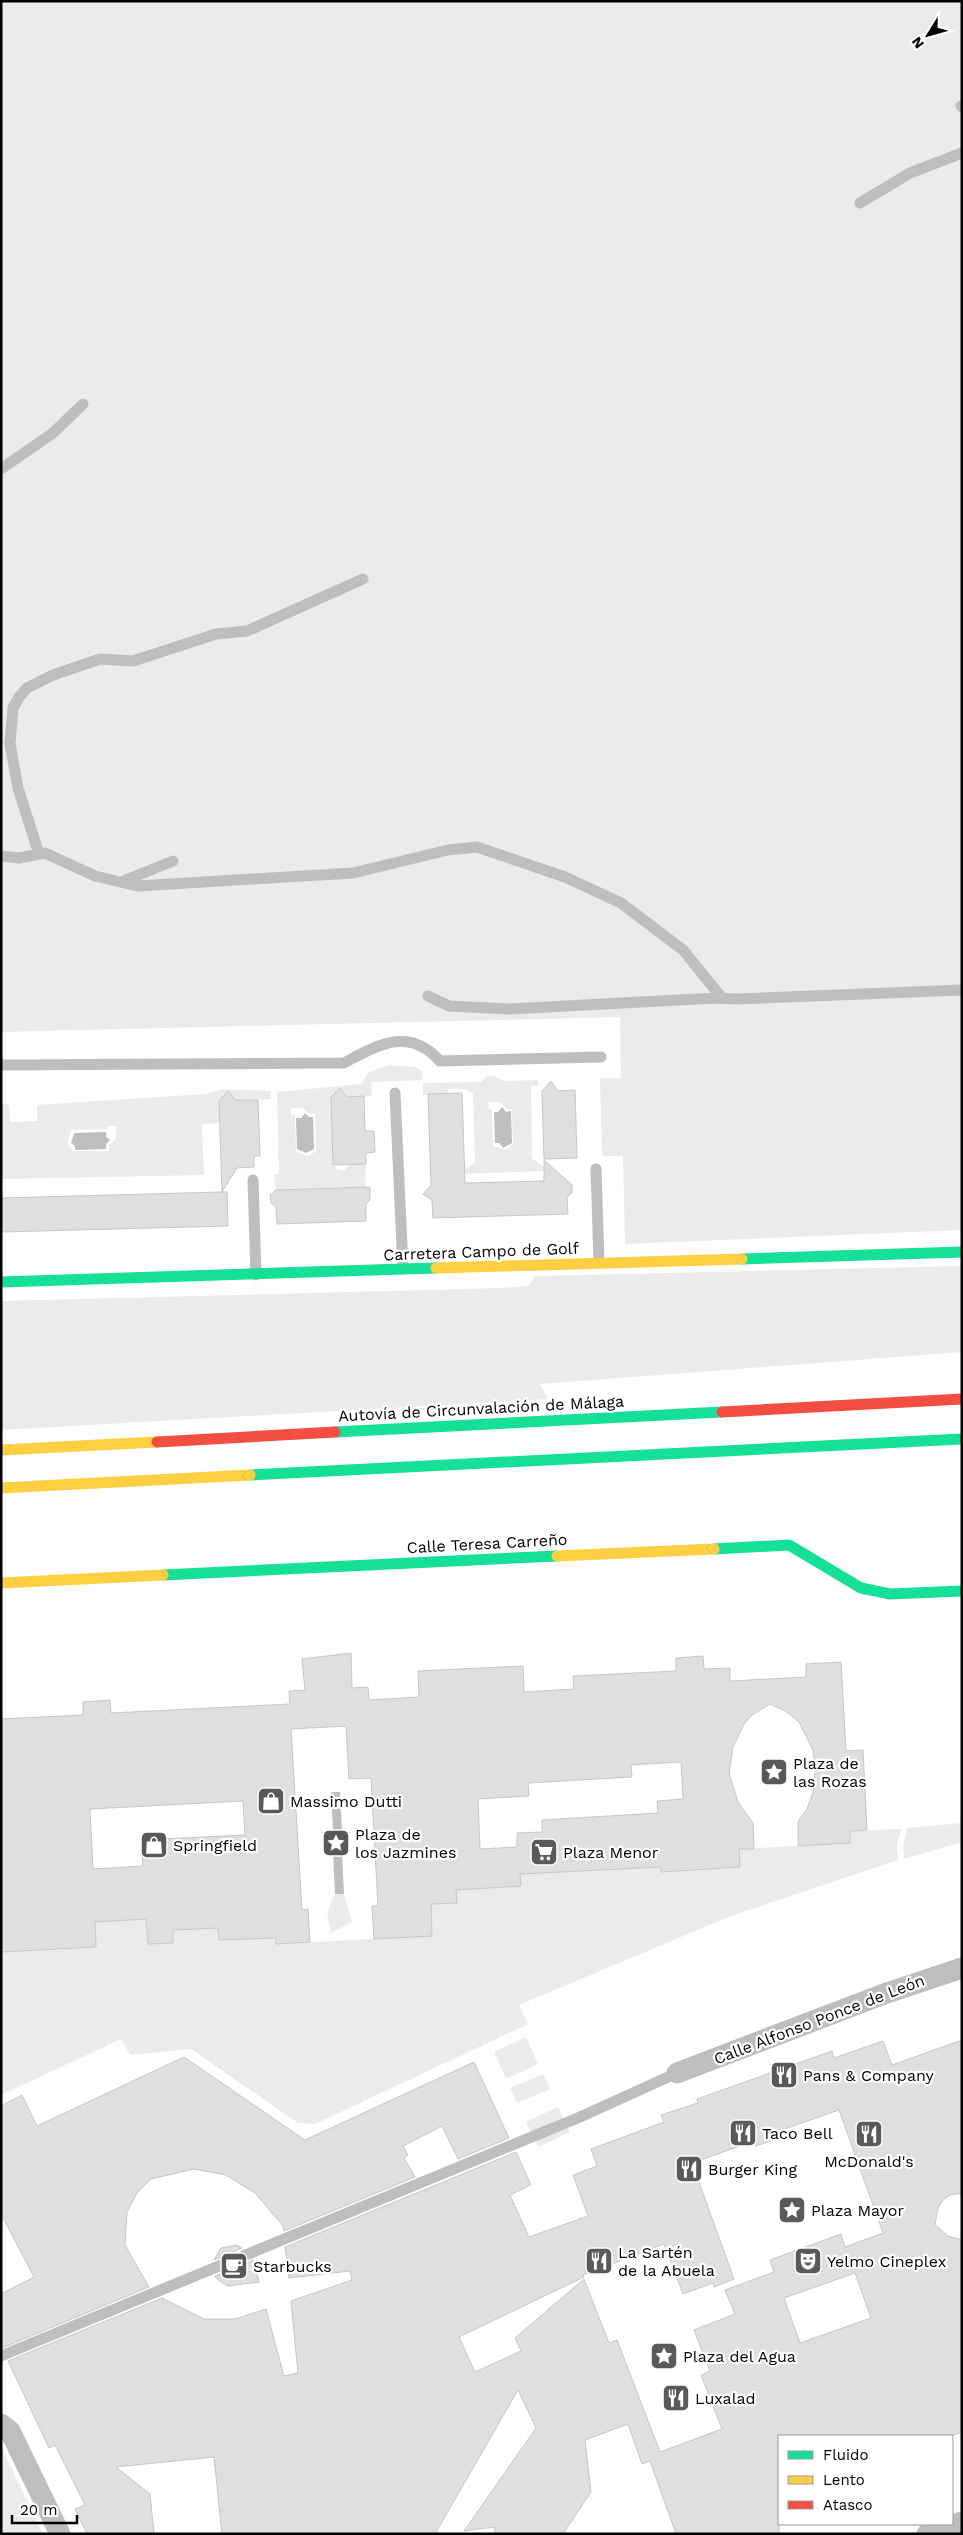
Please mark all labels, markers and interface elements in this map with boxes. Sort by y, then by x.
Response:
north arrow [903,10,953,60]
text: N [908,34,927,52]
street label: Carretera Campo de Golf [383,1239,580,1264]
street label: Autovía de Circunvalación de Málaga [338,1392,624,1425]
street label: Calle Teresa Carreño [406,1530,568,1557]
place label: Plaza de las Rozas [793,1754,867,1791]
place icon: Plaza de las Rozas [759,1757,789,1787]
shop icon: Massimo Dutti [256,1786,286,1816]
place label: Massimo Dutti [290,1792,402,1811]
place label: Plaza de los Jazmines [355,1825,456,1862]
place icon: Plaza de los Jazmines [321,1828,351,1858]
shop icon: Springfield [139,1830,169,1860]
place label: Springfield [173,1836,257,1855]
supermarket icon: Plaza Menor [529,1837,559,1867]
place label: Plaza Menor [563,1843,659,1862]
street label: Calle Alfonso Ponce de León [711,1970,927,2068]
restaurant icon: Pans & Company [769,2060,799,2090]
place label: Pans & Company [803,2066,935,2085]
restaurant icon: Taco Bell [728,2118,758,2148]
restaurant icon: McDonald's [854,2119,884,2149]
place label: Taco Bell [762,2124,833,2143]
place label: McDonald's [824,2152,914,2171]
restaurant icon: Burger King [674,2154,704,2184]
place label: Burger King [708,2160,797,2179]
place icon: Plaza Mayor [777,2195,807,2225]
place label: Plaza Mayor [811,2201,904,2220]
place label: La Sartén de la Abuela [618,2243,715,2280]
restaurant icon: La Sartén de la Abuela [584,2246,614,2276]
theatre icon: Yelmo Cineplex [793,2246,823,2276]
cafe icon: Starbucks [219,2251,249,2281]
place label: Yelmo Cineplex [827,2252,946,2271]
place label: Starbucks [253,2257,332,2276]
place icon: Plaza del Agua [649,2341,679,2371]
place label: Plaza del Agua [683,2347,796,2366]
restaurant icon: Luxalad [661,2383,691,2413]
place label: Luxalad [695,2389,756,2408]
legend [778,2435,953,2525]
text: Fluido [823,2446,868,2464]
text: Lento [823,2471,865,2489]
scale bar [12,2492,78,2524]
text: Atasco [823,2496,872,2514]
text: 20 m [20,2501,58,2519]

